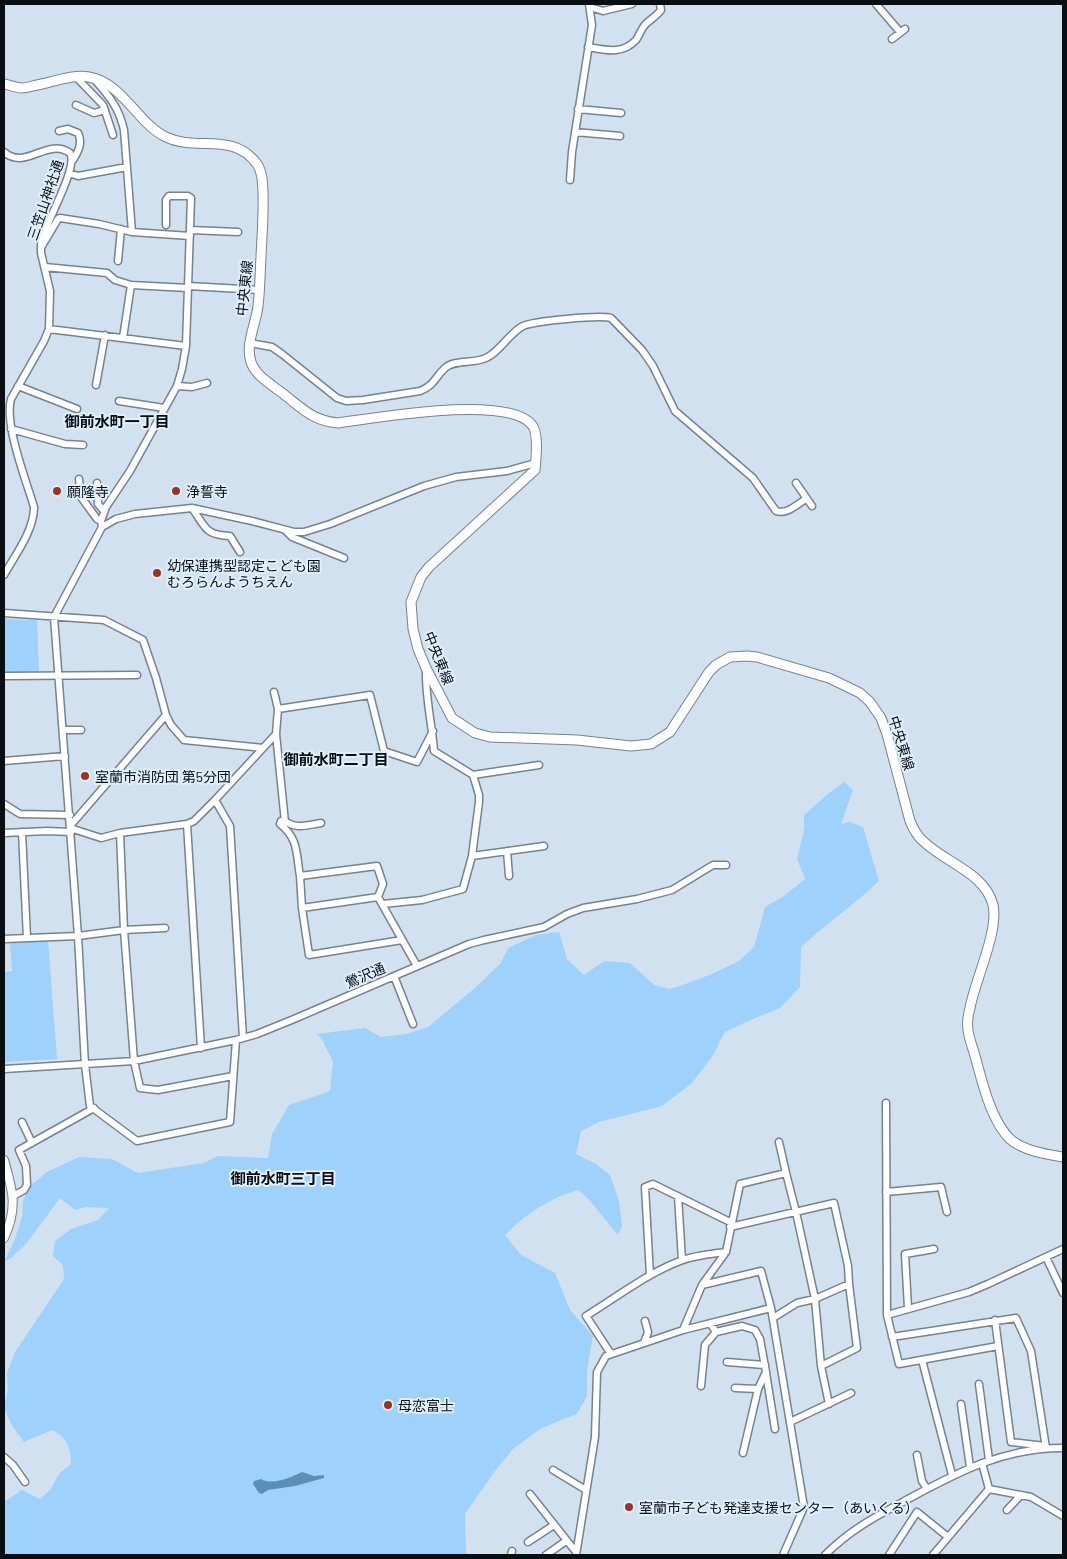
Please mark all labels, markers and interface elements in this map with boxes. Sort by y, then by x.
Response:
street label: 三笠山神社通 [23,158,67,242]
street label: 中央東線 [233,259,255,317]
district label: 御前水町一丁目 [64,412,170,430]
place label: 願隆寺 [67,483,109,500]
place label: 浄誓寺 [186,483,228,500]
marker: 願隆寺 [51,485,63,497]
marker: 浄誓寺 [170,485,182,497]
place label: 幼保連携型認定こども園 むろらんようちえん [167,557,321,590]
marker: 幼保連携型認定こども園 むろらんようちえん [151,567,163,579]
street label: 中央東線 [421,629,457,687]
street label: 中央東線 [886,714,918,772]
district label: 御前水町二丁目 [283,750,389,768]
place label: 室蘭市消防団 第5分団 [95,768,231,785]
marker: 室蘭市消防団 第5分団 [79,770,91,782]
street label: 鶯沢通 [342,959,388,991]
district label: 御前水町三丁目 [230,1169,336,1187]
place label: 母恋富士 [398,1397,454,1414]
marker: 母恋富士 [382,1399,394,1411]
place label: 室蘭市子ども発達支援センター（あいくる） [639,1499,919,1516]
marker: 室蘭市子ども発達支援センター（あいくる） [623,1501,635,1513]

